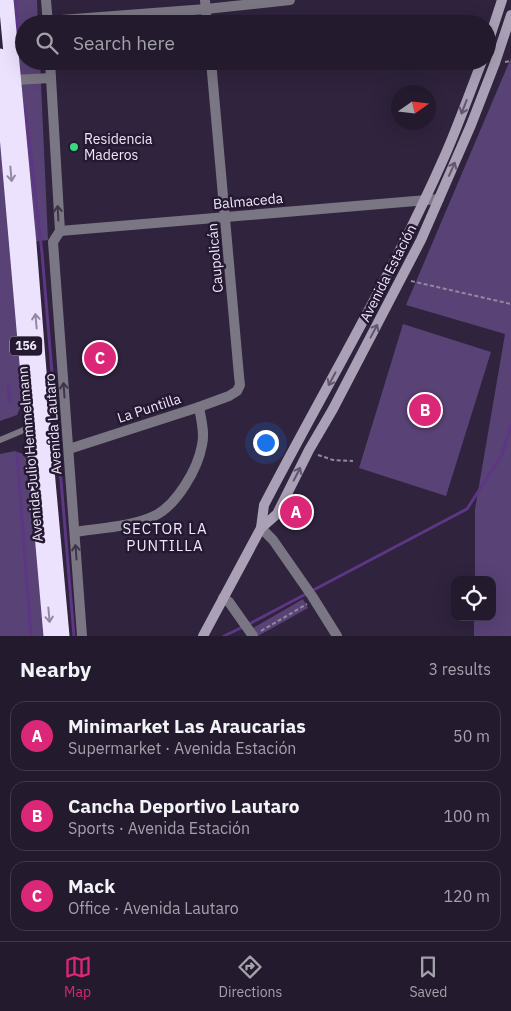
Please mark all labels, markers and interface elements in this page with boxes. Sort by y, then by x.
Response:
search box [15,15,496,70]
icon: search [33,29,61,57]
text: Search here [73,31,175,55]
north arrow [391,85,436,130]
one-way arrow [459,99,468,114]
place label: Residencia Maderos [84,130,153,164]
marker: Residencia Maderos [68,141,80,153]
one-way arrow [447,162,457,177]
one-way arrow [6,165,15,181]
street label: Balmaceda [212,189,284,213]
one-way arrow [54,205,63,221]
street label: Avenida Estación [356,221,420,325]
street label: Caupolicán [203,222,227,294]
one-way arrow [31,313,40,329]
one-way arrow [370,324,379,339]
road number: 156 [10,336,42,356]
pin: C [84,339,116,377]
street label: Avenida Julio Hemmelmann [13,365,47,543]
one-way arrow [327,371,337,386]
street label: Avenida Lautaro [40,373,66,475]
one-way arrow [60,383,69,399]
street label: La Puntilla [115,389,183,427]
pin: B [409,391,441,429]
your location [253,430,279,456]
one-way arrow [293,467,302,482]
pin: A [280,493,312,531]
district label: SECTOR LA PUNTILLA [122,519,208,555]
one-way arrow [71,545,81,561]
map controls [451,576,496,621]
button: locate [451,576,496,621]
one-way arrow [44,606,54,622]
text: Nearby [20,655,91,683]
text: 3 results [428,659,491,679]
text: Minimarket Las Araucarias [68,714,306,738]
text: A [32,726,42,746]
text: 50 m [453,726,490,746]
text: Supermarket · Avenida Estación [68,738,296,758]
text: Cancha Deportivo Lautaro [68,794,300,818]
text: B [32,806,42,826]
text: 100 m [443,806,490,826]
text: Sports · Avenida Estación [68,818,250,838]
text: Mack [68,874,115,898]
text: C [32,886,42,906]
text: 120 m [443,886,490,906]
text: Office · Avenida Lautaro [68,898,239,918]
tab: Map [64,953,92,1001]
tab: Directions [219,953,282,1001]
tab: Saved [409,953,447,1001]

